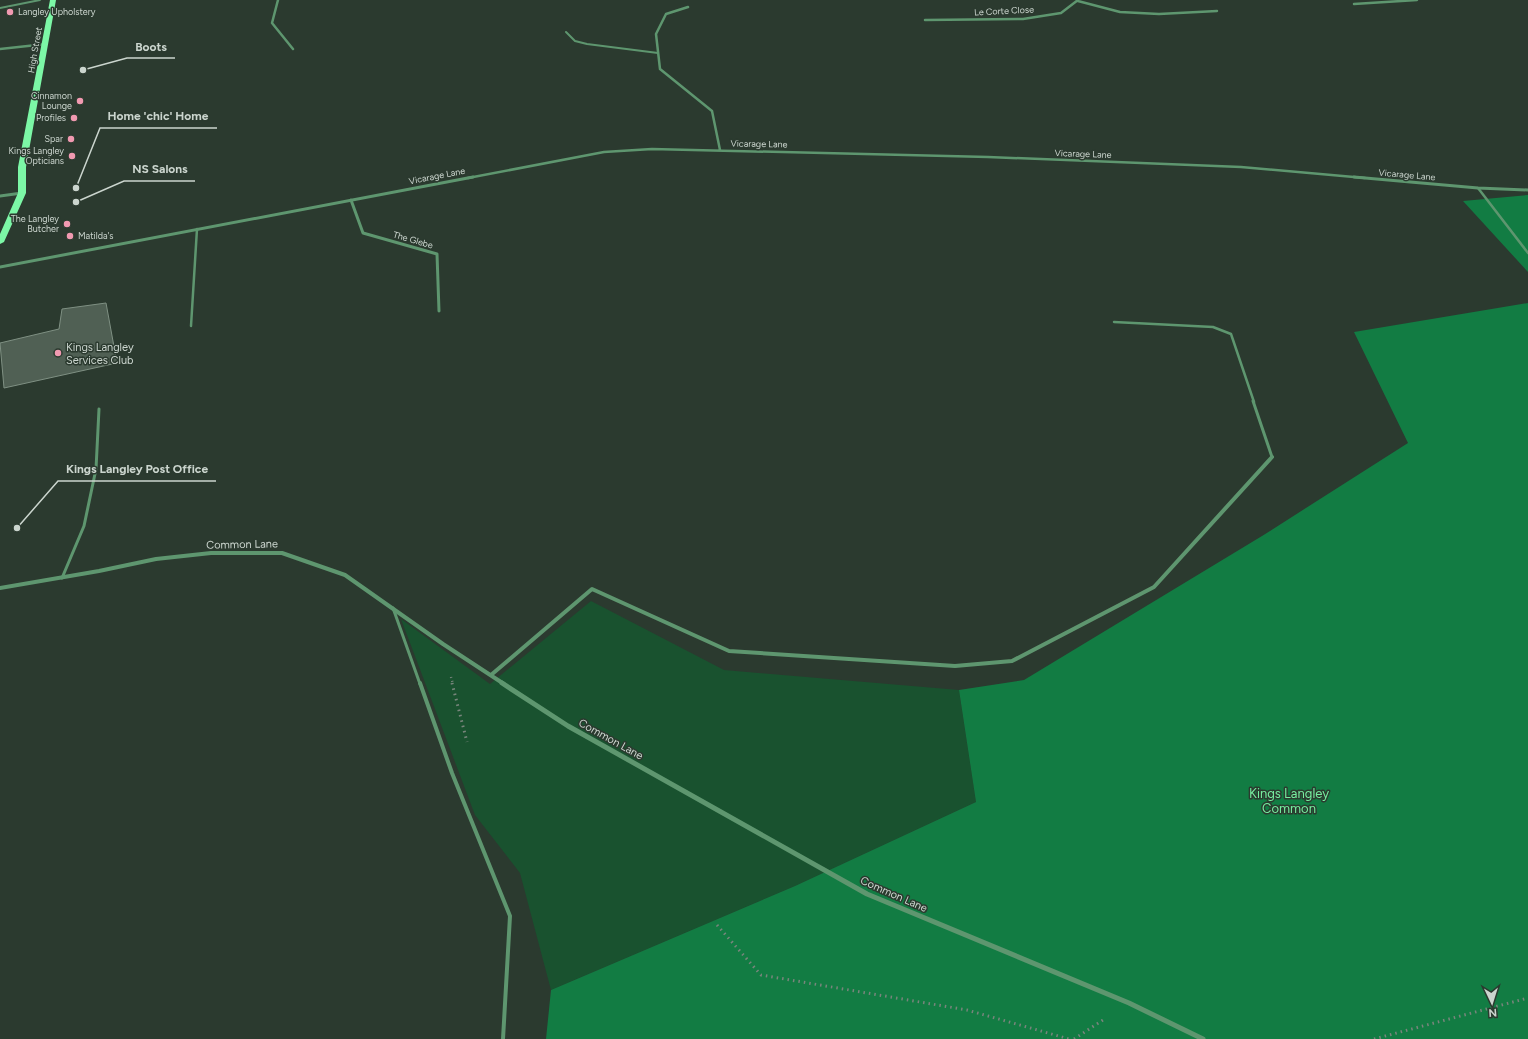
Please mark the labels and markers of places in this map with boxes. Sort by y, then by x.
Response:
place label: Langley Upholstery [18,6,96,17]
marker: Langley Upholstery [5,7,15,17]
callout: Boots [127,34,175,58]
place label: Cinnamon Lounge [31,90,72,111]
marker: Cinnamon Lounge [75,96,85,106]
callout: Home 'chic' Home [100,104,217,128]
place label: Profiles [36,112,66,123]
marker: Profiles [69,113,79,123]
place label: Spar [45,133,63,144]
marker: Spar [66,134,76,144]
place label: Kings Langley Opticians [9,145,64,166]
marker: Kings Langley Opticians [67,151,77,161]
callout: NS Salons [124,157,195,181]
place label: The Langley Butcher [11,213,59,234]
marker: The Langley Butcher [62,219,72,229]
place label: Matilda's [78,230,114,241]
marker: Matilda's [65,231,75,241]
place label: Kings Langley Services Club [66,341,134,367]
marker: Kings Langley Services Club [53,348,63,358]
callout: Kings Langley Post Office [58,457,216,481]

